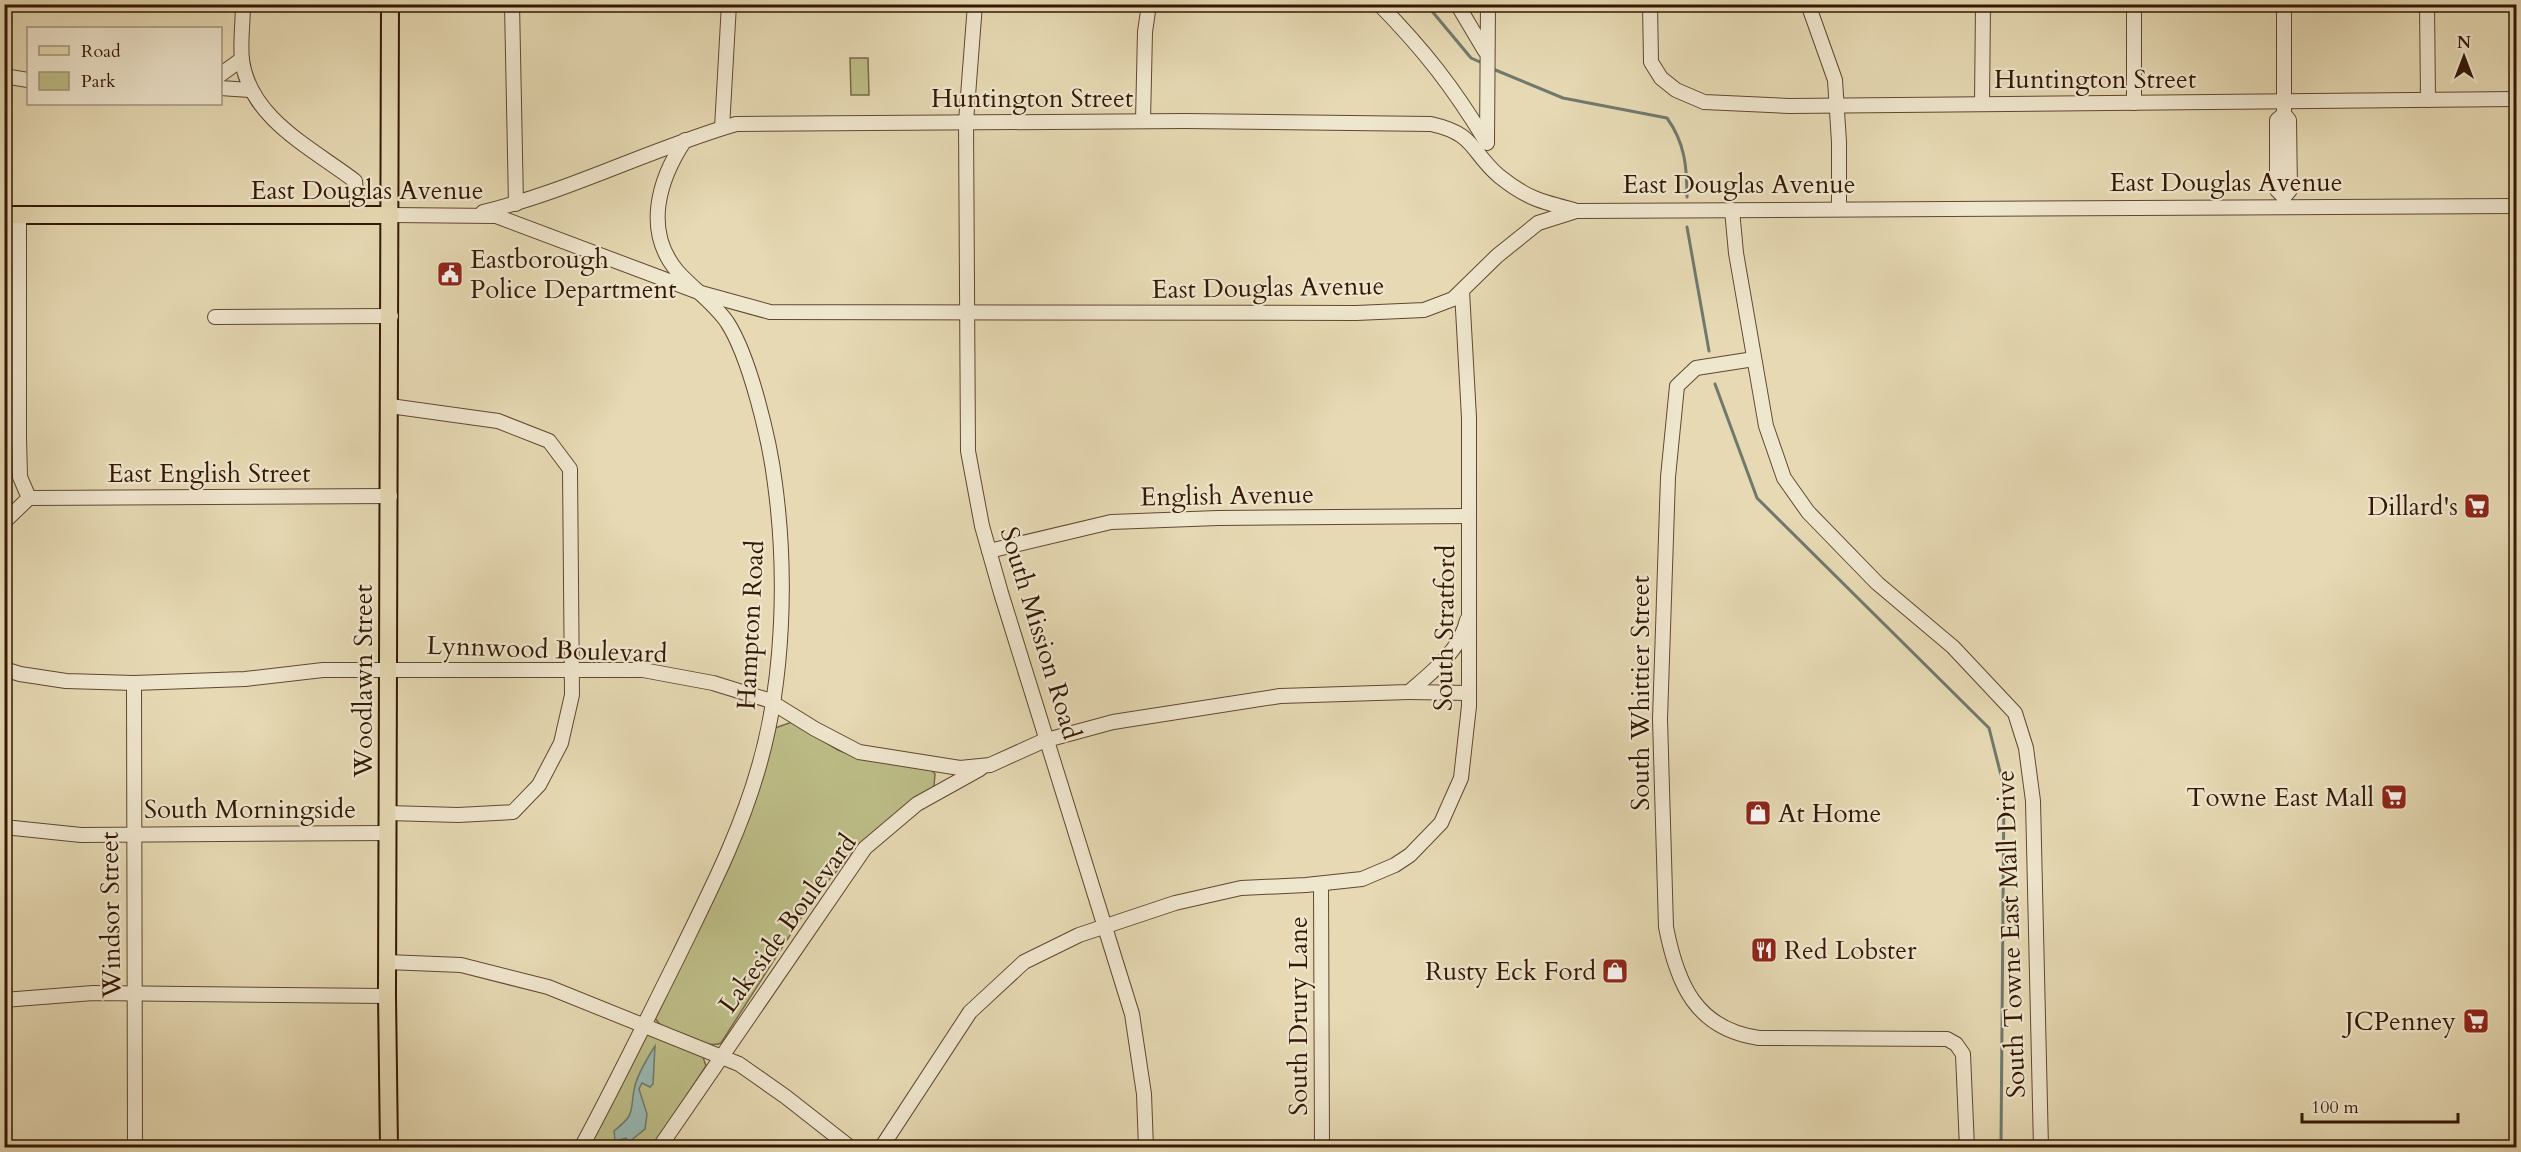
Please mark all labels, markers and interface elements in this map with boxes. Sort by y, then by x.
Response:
legend [27,27,222,105]
north arrow [2434,27,2494,87]
text: N [2457,32,2471,54]
text: Road [81,39,121,64]
street label: Huntington Street [1994,62,2196,97]
text: Park [81,69,116,94]
street label: Huntington Street [931,81,1133,116]
street label: East Douglas Avenue [2109,165,2343,200]
street label: East Douglas Avenue [1622,167,1856,202]
street label: East Douglas Avenue [250,173,484,208]
place label: Eastborough Police Department [470,242,677,307]
public building icon: Eastborough Police Department [435,259,465,289]
street label: East Douglas Avenue [1151,268,1385,307]
street label: East English Street [108,456,311,491]
street label: English Avenue [1140,476,1314,515]
place label: Dillard's [2367,489,2458,524]
supermarket icon: Dillard's [2462,491,2492,521]
street label: South Mission Road [992,523,1090,744]
street label: Hampton Road [729,539,772,711]
street label: South Stratford [1426,544,1463,711]
street label: South Whittier Street [1623,575,1658,811]
street label: Woodlawn Street [346,584,381,779]
street label: Lynnwood Boulevard [426,628,668,671]
street label: South Towne East Mall Drive [1987,769,2034,1099]
place label: Towne East Mall [2186,780,2374,815]
supermarket icon: Towne East Mall [2379,782,2409,812]
street label: South Morningside [144,792,356,827]
place label: At Home [1778,796,1881,831]
shop icon: At Home [1743,798,1773,828]
street label: Lakeside Boulevard [711,827,864,1020]
street label: Windsor Street [92,831,129,999]
street label: South Drury Lane [1281,916,1316,1116]
place label: Red Lobster [1784,933,1917,968]
restaurant icon: Red Lobster [1749,935,1779,965]
place label: Rusty Eck Ford [1425,954,1596,989]
shop icon: Rusty Eck Ford [1600,956,1630,986]
place label: JCPenney [2341,1004,2456,1039]
supermarket icon: JCPenney [2461,1006,2491,1036]
scale bar [2302,1086,2458,1124]
text: 100 m [2311,1095,2359,1120]

